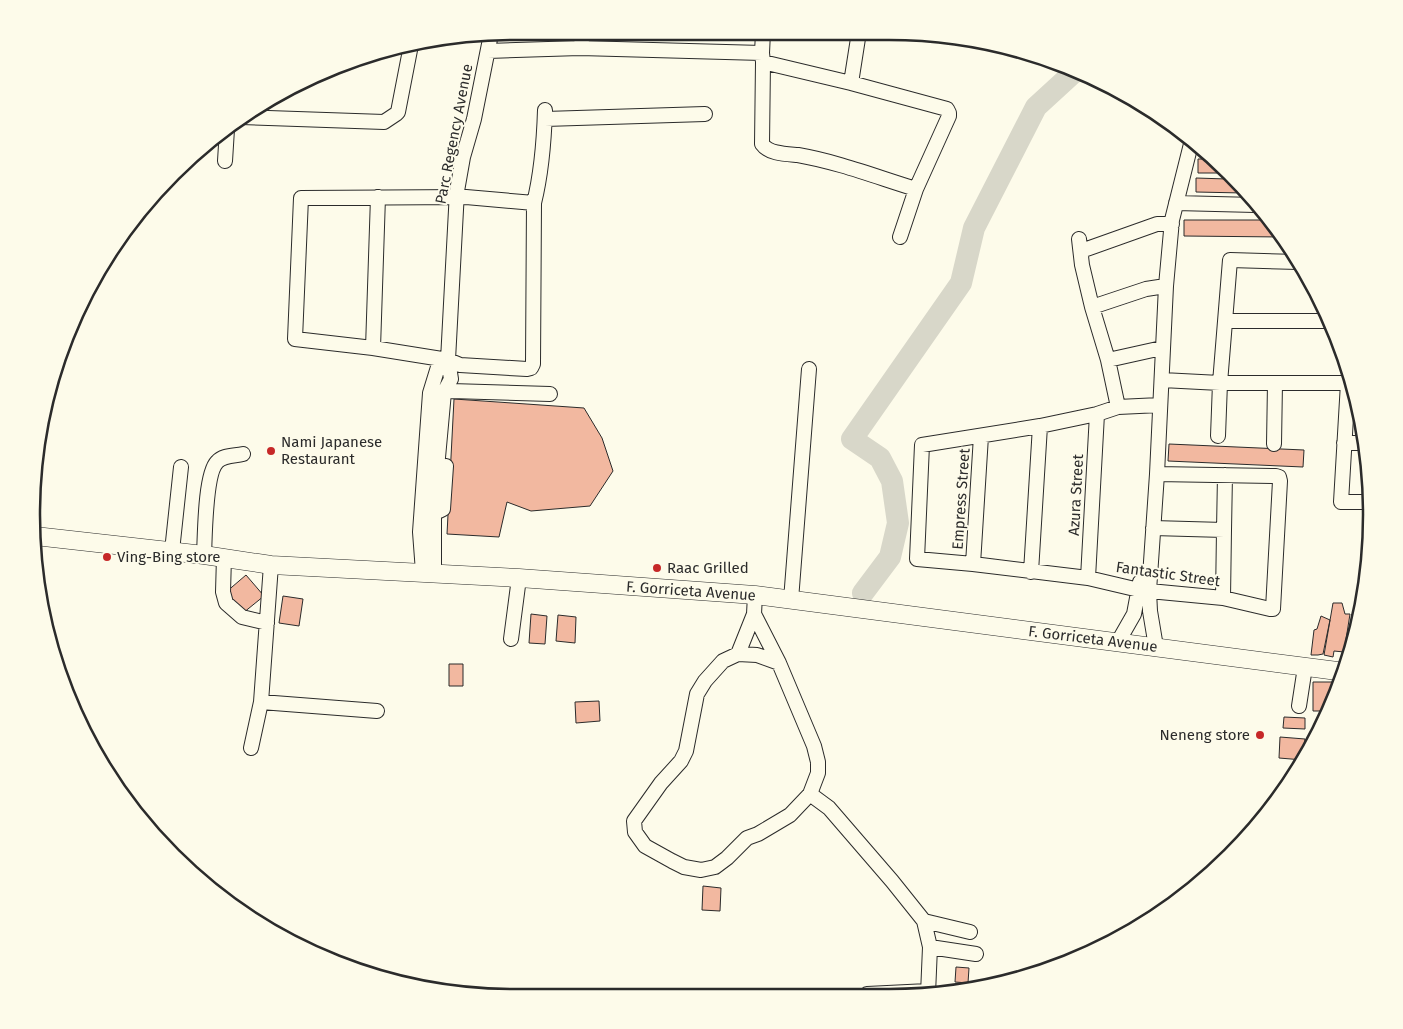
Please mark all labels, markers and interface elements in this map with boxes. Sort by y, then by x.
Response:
street label: Parc Regency Avenue [432,62,476,206]
place label: Nami Japanese Restaurant [281,433,382,468]
marker: Nami Japanese Restaurant [265,445,277,457]
street label: Empress Street [948,447,974,550]
street label: Azura Street [1065,453,1087,536]
place label: Ving-Bing store [117,548,220,566]
marker: Ving-Bing store [101,551,113,563]
street label: Fantastic Street [1115,558,1222,590]
place label: Raac Grilled [667,559,749,577]
marker: Raac Grilled [651,562,663,574]
street label: F. Gorriceta Avenue [625,577,757,605]
street label: F. Gorriceta Avenue [1027,622,1159,656]
place label: Neneng store [1160,726,1250,744]
marker: Neneng store [1254,729,1266,741]

